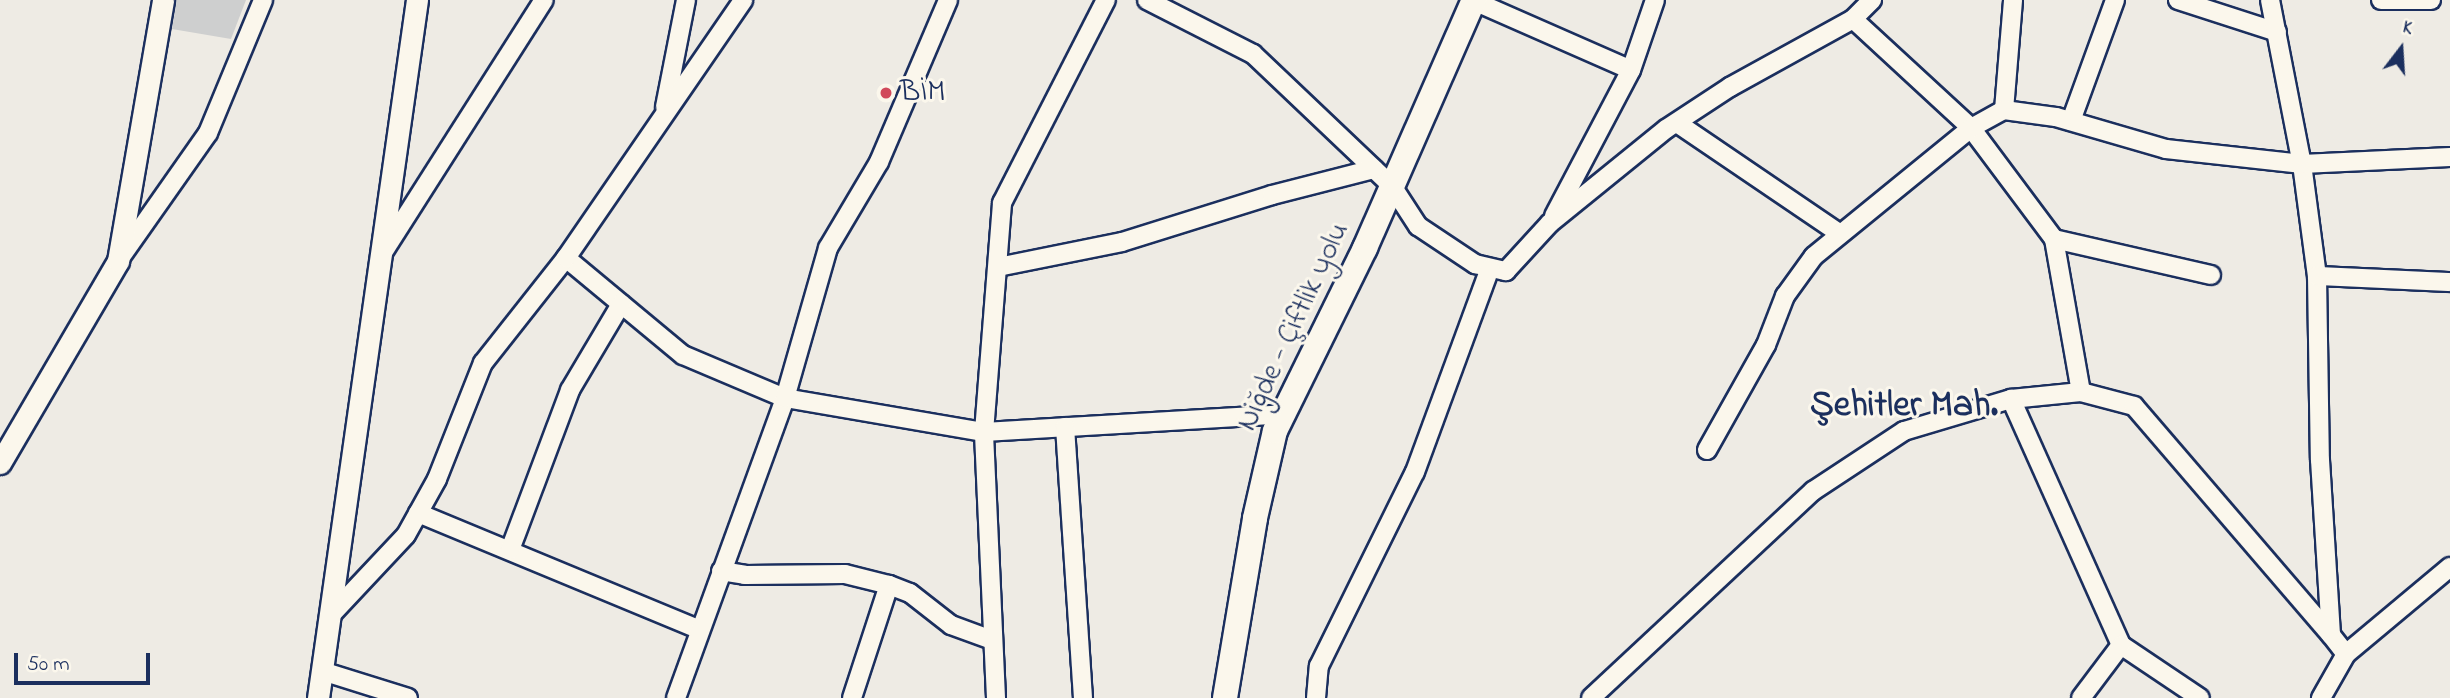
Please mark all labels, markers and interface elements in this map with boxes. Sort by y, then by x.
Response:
north arrow [2366,14,2436,84]
text: K [2399,14,2416,43]
place label: BİM [900,75,945,111]
marker: BİM [878,85,894,101]
street label: Niğde - Çiftlik yolu [1230,217,1358,437]
district label: Şehitler Mah. [1810,384,1998,428]
scale bar [18,638,154,682]
text: 50 m [27,650,70,680]

